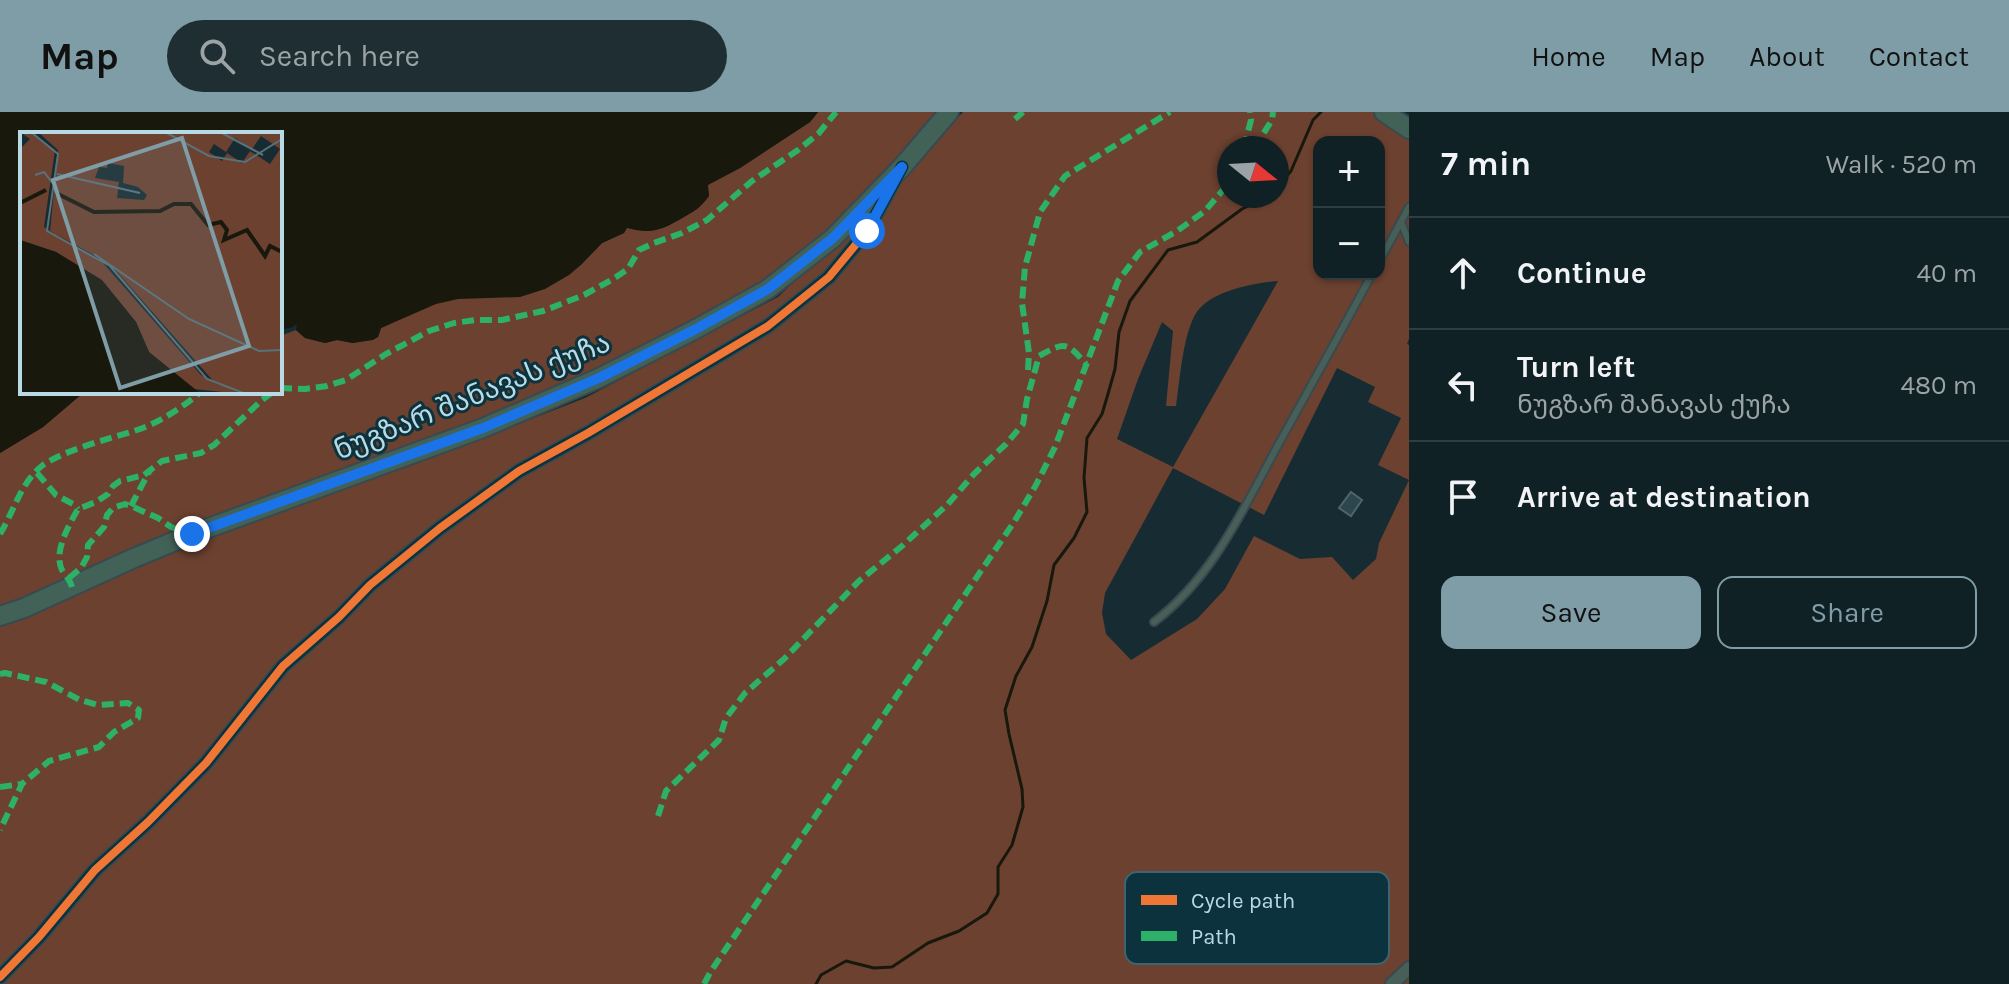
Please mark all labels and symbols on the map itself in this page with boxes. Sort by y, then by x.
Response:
inset map [20,132,282,394]
north arrow [1217,136,1289,208]
route start [849,213,885,249]
street label: ნუგზარ შანავას ქუჩა [329,325,615,467]
route end [174,516,210,552]
legend [1125,872,1389,964]
text: Cycle path [1191,888,1295,914]
text: Path [1191,924,1237,950]

